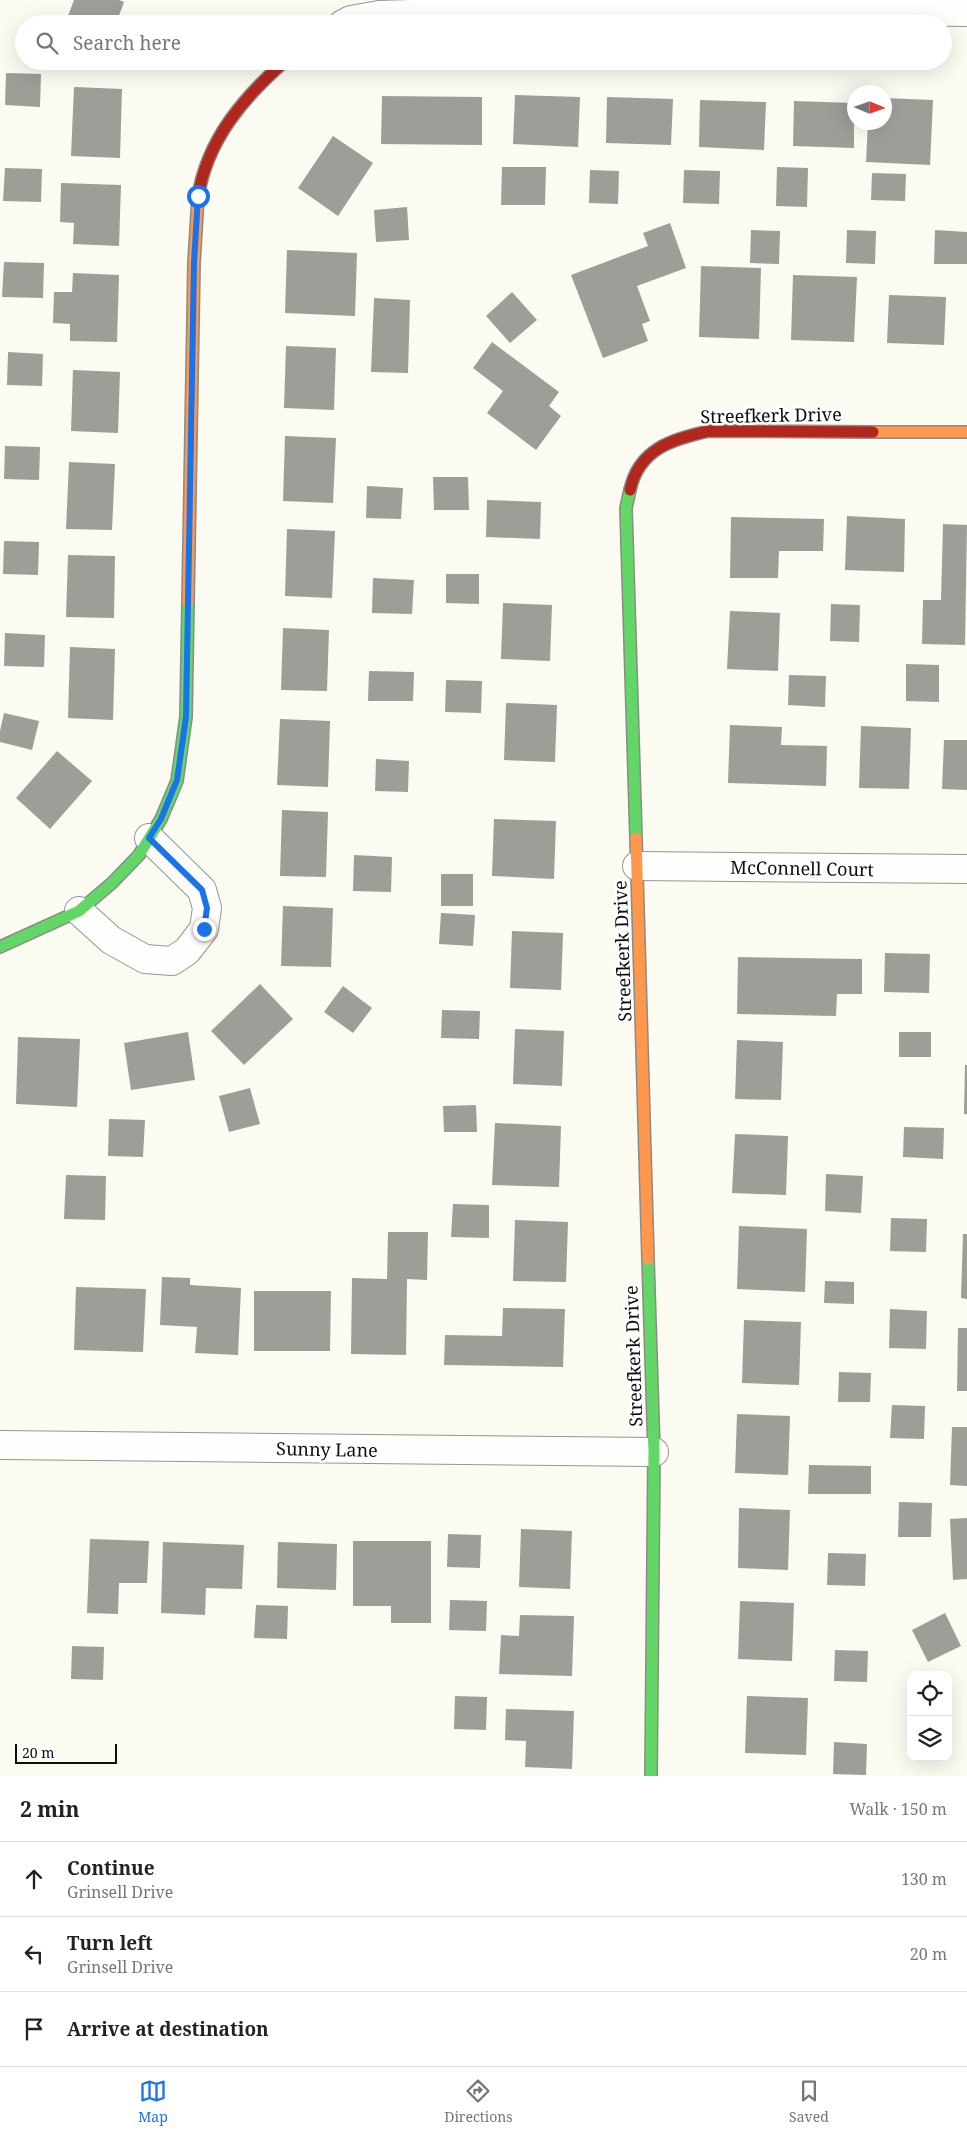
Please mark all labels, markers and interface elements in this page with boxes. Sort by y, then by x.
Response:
search box [15,15,952,70]
icon: search [33,29,61,57]
text: Search here [73,30,181,56]
north arrow [847,85,892,130]
route start [187,185,210,208]
street label: Streefkerk Drive [700,402,842,428]
street label: McConnell Court [730,855,874,881]
street label: Streefkerk Drive [608,880,636,1022]
route end [193,918,216,941]
street label: Streefkerk Drive [619,1285,647,1427]
street label: Sunny Lane [276,1436,378,1462]
map controls [907,1671,952,1761]
button: locate [907,1671,952,1716]
button: layers [907,1716,952,1761]
scale bar [15,1741,118,1764]
text: 20 m [22,1743,55,1762]
text: 2 min [20,1795,79,1823]
text: Walk · 150 m [850,1798,947,1820]
text: Continue [67,1855,155,1881]
icon: ahead [20,1865,48,1893]
text: 130 m [901,1868,947,1890]
text: Grinsell Drive [67,1881,173,1903]
text: Turn left [67,1930,153,1956]
icon: left [20,1940,48,1968]
text: 20 m [910,1943,947,1965]
text: Grinsell Drive [67,1956,173,1978]
icon: arrive [20,2015,48,2043]
text: Arrive at destination [67,2016,269,2042]
tab: Map [138,2077,168,2126]
tab: Directions [444,2077,513,2126]
tab: Saved [789,2077,829,2126]

